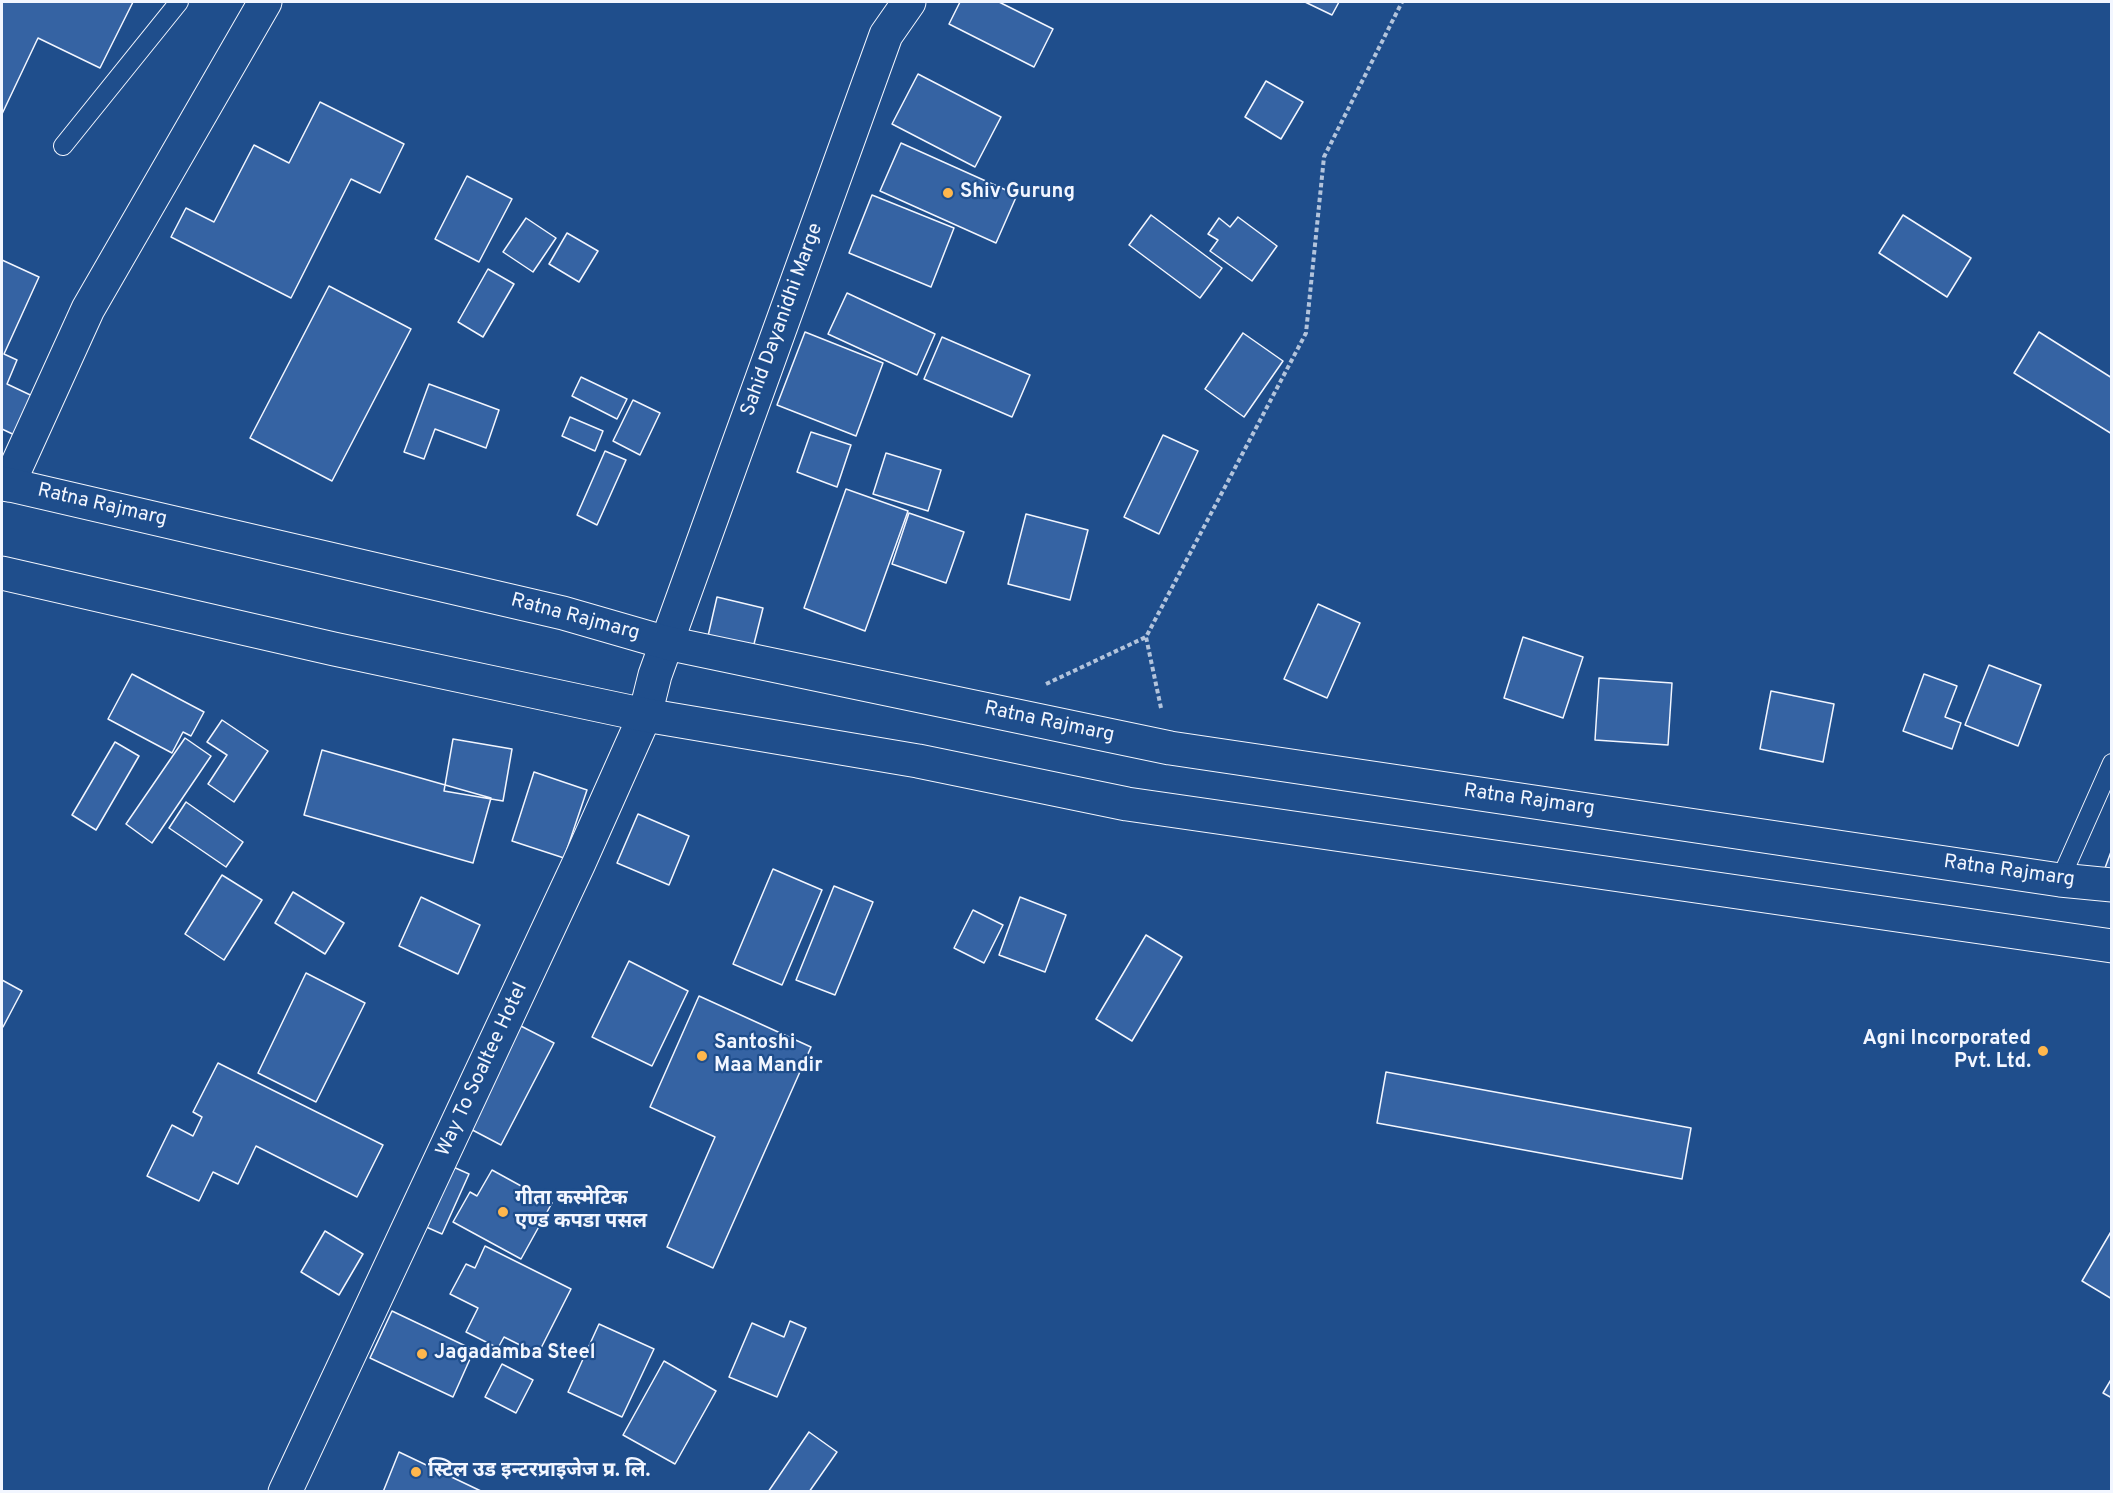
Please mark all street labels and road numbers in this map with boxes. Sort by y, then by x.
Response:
street label: Sahid Dayanidhi Marge [737,220,829,420]
street label: Ratna Rajmarg [35,479,169,533]
street label: Ratna Rajmarg [508,589,642,647]
street label: Ratna Rajmarg [982,698,1116,748]
street label: Ratna Rajmarg [1462,780,1596,822]
street label: Ratna Rajmarg [1942,851,2076,893]
street label: Way To Soaltee Hotel [432,979,534,1161]

